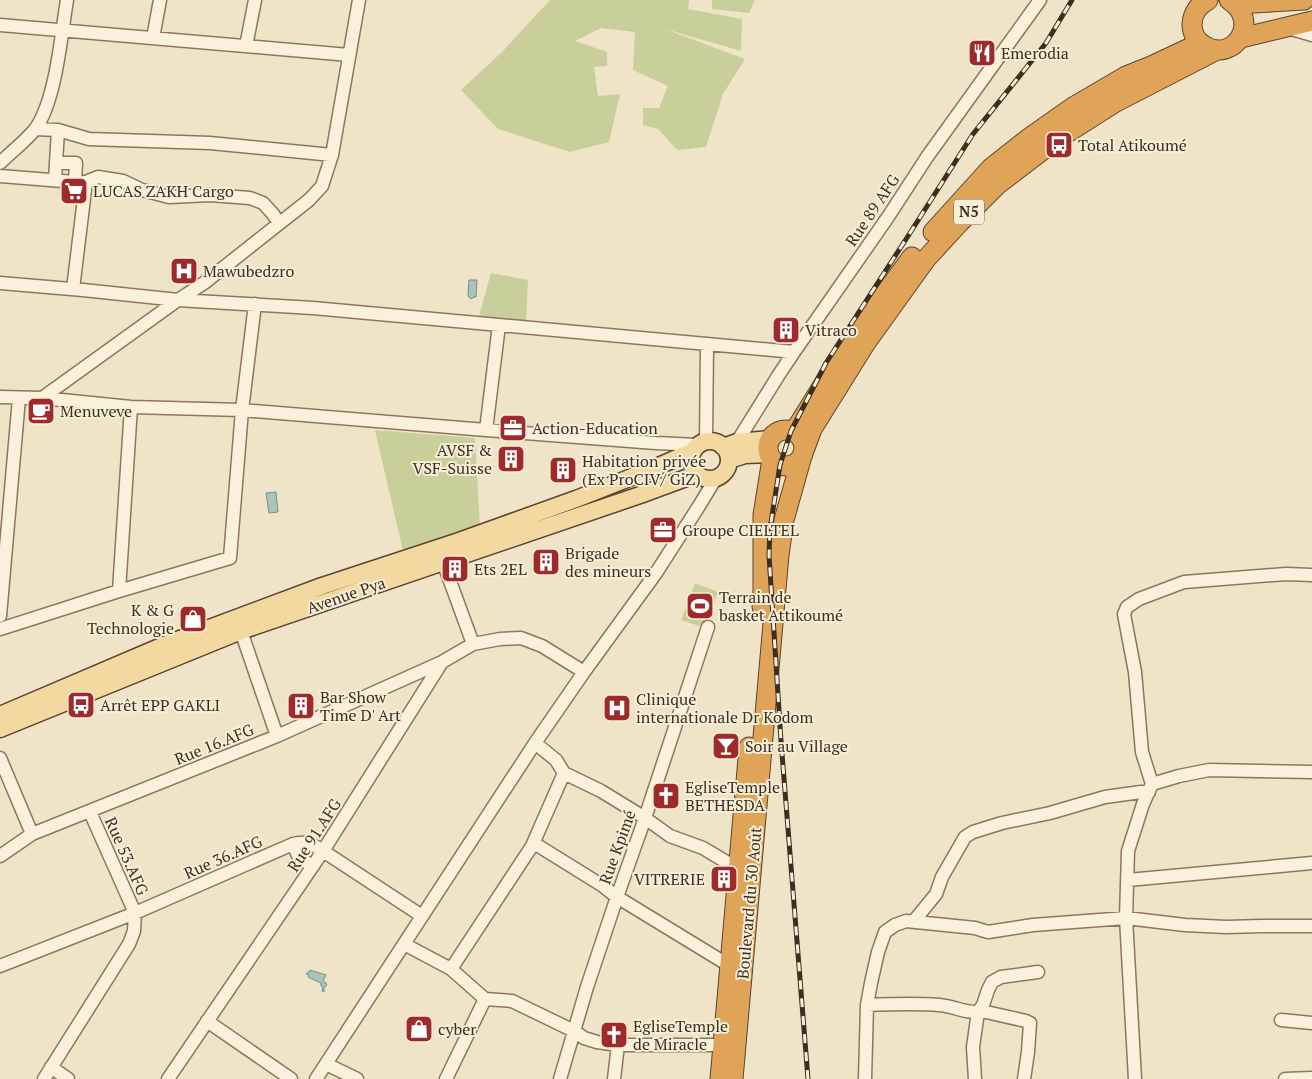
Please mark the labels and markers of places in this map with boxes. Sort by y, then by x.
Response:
restaurant icon: Emerodia [967,38,997,68]
place label: Emerodia [1001,42,1069,64]
bus stop icon: Total Atikoumé [1044,130,1074,160]
place label: Total Atikoumé [1078,134,1187,156]
supermarket icon: LUCAS ZAKH Cargo [59,176,89,206]
place label: LUCAS ZAKH Cargo [93,180,234,202]
hospital icon: Mawubedzro [169,256,199,286]
place label: Mawubedzro [203,260,294,282]
building icon: Vitraco [771,315,801,345]
place label: Vitraco [805,319,857,341]
cafe icon: Menuveve [26,396,56,426]
place label: Menuveve [60,400,132,422]
office icon: Action-Education [498,413,528,443]
place label: Action-Education [532,417,658,439]
place label: AVSF & VSF-Suisse [412,439,492,479]
building icon: AVSF & VSF-Suisse [496,444,526,474]
place label: Habitation privée (Ex ProCIV/ GiZ) [582,450,706,490]
building icon: Habitation privée (Ex ProCIV/ GiZ) [548,455,578,485]
office icon: Groupe CIELTEL [648,515,678,545]
place label: Groupe CIELTEL [682,519,799,541]
place label: Brigade des mineurs [565,542,651,582]
building icon: Brigade des mineurs [531,547,561,577]
building icon: Ets 2EL [440,554,470,584]
place label: Ets 2EL [474,558,527,580]
place label: Terrain de basket Attikoumé [719,586,843,626]
sports icon: Terrain de basket Attikoumé [685,591,715,621]
place label: K & G Technologie [87,599,174,639]
shop icon: K & G Technologie [178,604,208,634]
place label: Bar Show Time D' Art [320,686,401,726]
place label: Clinique internationale Dr Kodom [636,688,813,728]
bus stop icon: Arrêt EPP GAKLI [66,690,96,720]
building icon: Bar Show Time D' Art [286,691,316,721]
hospital icon: Clinique internationale Dr Kodom [602,693,632,723]
place label: Arrêt EPP GAKLI [100,694,220,716]
bar icon: Soir au Village [711,731,741,761]
place label: Soir au Village [745,735,848,757]
place label: EgliseTemple BETHESDA [685,776,780,816]
church icon: EgliseTemple BETHESDA [651,781,681,811]
building icon: VITRERIE [709,864,739,894]
place label: VITRERIE [634,868,705,890]
shop icon: cyber [404,1014,434,1044]
place label: EgliseTemple de Miracle [633,1015,728,1055]
place label: cyber [438,1018,477,1040]
church icon: EgliseTemple de Miracle [599,1020,629,1050]

